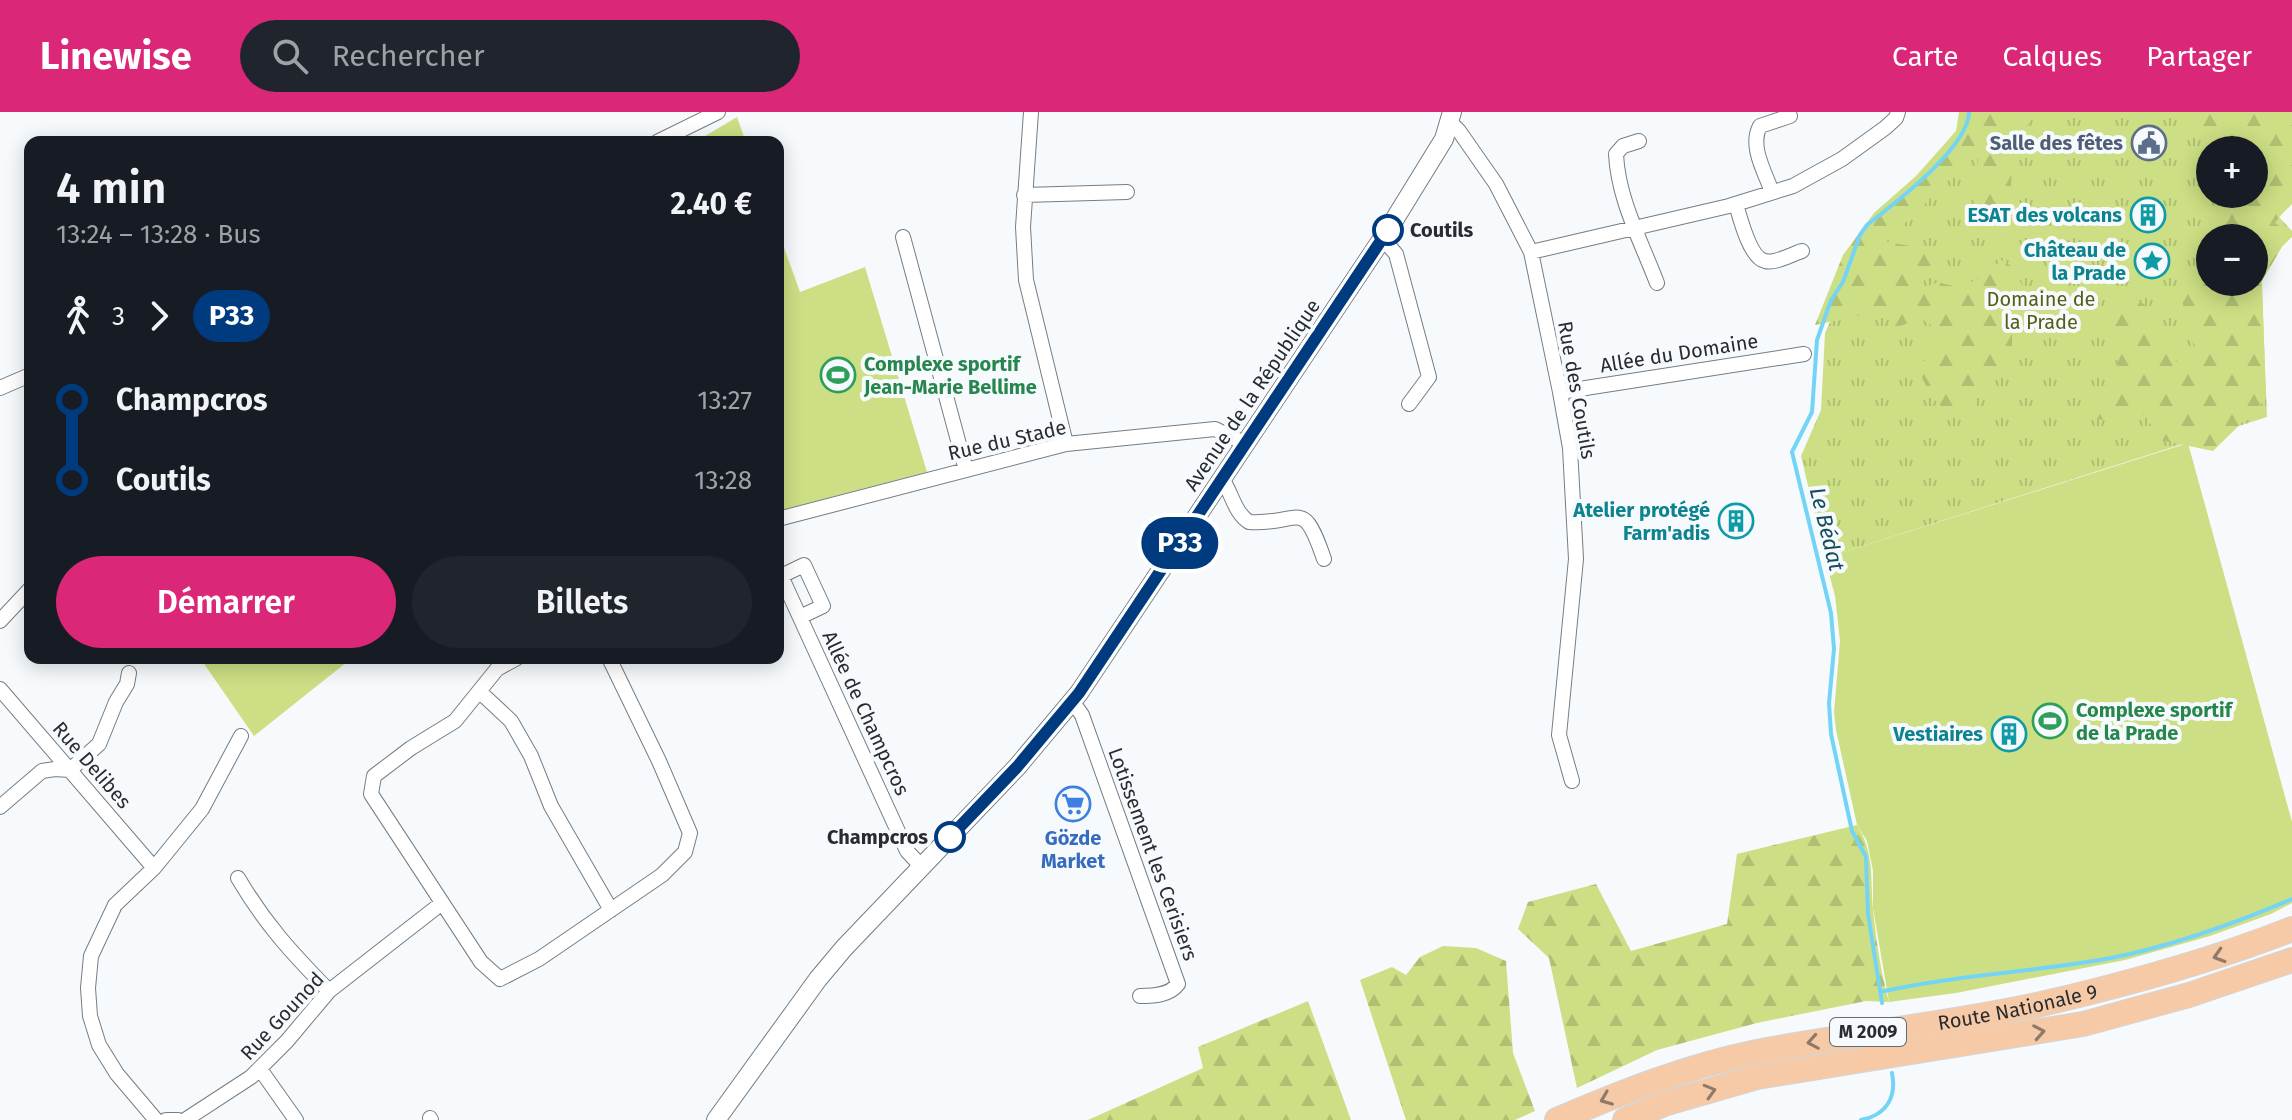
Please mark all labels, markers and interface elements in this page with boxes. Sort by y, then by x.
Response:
search box [240,20,800,92]
text: Linewise [40,33,192,79]
icon: search [268,34,312,78]
text: Rechercher [332,38,484,74]
text: Carte [1892,40,1958,73]
text: Calques [2002,40,2102,73]
text: Partager [2146,40,2252,73]
public building icon: Salle des fêtes [2130,124,2168,162]
place label: Salle des fêtes [1990,131,2123,155]
map controls [2196,136,2268,296]
button: + [2196,136,2268,208]
text: 4 min [56,162,166,215]
text: 2.40 € [671,186,752,222]
building icon: ESAT des volcans [2129,196,2167,234]
place label: ESAT des volcans [1967,203,2122,227]
marker: Coutils [1373,215,1403,245]
place label: Coutils [1410,218,1474,242]
text: 13:24 – 13:28 · Bus [56,219,261,250]
button: − [2196,224,2268,296]
place label: Château de la Prade [2024,238,2126,285]
place icon: Château de la Prade [2133,242,2171,280]
park label: Domaine de la Prade [1987,287,2096,334]
icon: walk [56,294,100,338]
icon: forward [137,294,181,338]
street label: Avenue de la République [1179,295,1325,495]
text: P33 [209,299,254,332]
text: 3 [112,301,125,332]
street label: Rue des Coutils [1553,319,1601,461]
street label: Allée du Domaine [1598,329,1760,377]
place label: Complexe sportif Jean-Marie Bellime [863,352,1037,399]
sports icon: Complexe sportif Jean-Marie Bellime [819,356,857,394]
text: Champcros [116,382,267,418]
text: 13:27 [697,385,752,416]
street label: Rue du Stade [946,415,1068,465]
text: Coutils [116,462,211,498]
text: 13:28 [694,465,752,496]
water label: Le Bédat [1804,484,1850,574]
place label: Atelier protégé Farm'adis [1572,498,1710,545]
building icon: Atelier protégé Farm'adis [1717,502,1755,540]
line badge: P33 [1134,517,1226,569]
text: P33 [1157,526,1203,559]
button: Démarrer [56,556,396,648]
button: Billets [412,556,752,648]
street label: Allée de Champcros [817,627,915,799]
place label: Complexe sportif de la Prade [2076,698,2234,745]
sports icon: Complexe sportif de la Prade [2031,702,2069,740]
building icon: Vestiaires [1990,715,2028,753]
street label: Rue Delibes [48,717,136,813]
place label: Vestiaires [1892,722,1983,746]
street label: Lotissement les Cerisiers [1103,744,1203,964]
supermarket icon: Gözde Market [1054,785,1092,823]
marker: Champcros [935,822,965,852]
place label: Champcros [827,825,928,849]
place label: Gözde Market [1041,826,1105,873]
one-way arrow [2213,947,2226,963]
street label: Rue Gounod [235,967,329,1065]
street label: Route Nationale 9 [1936,979,2100,1035]
road number: M 2009 [1830,1018,1906,1046]
one-way arrow [2033,1024,2046,1041]
one-way arrow [1806,1033,1820,1050]
one-way arrow [1702,1084,1716,1100]
one-way arrow [1600,1090,1614,1106]

